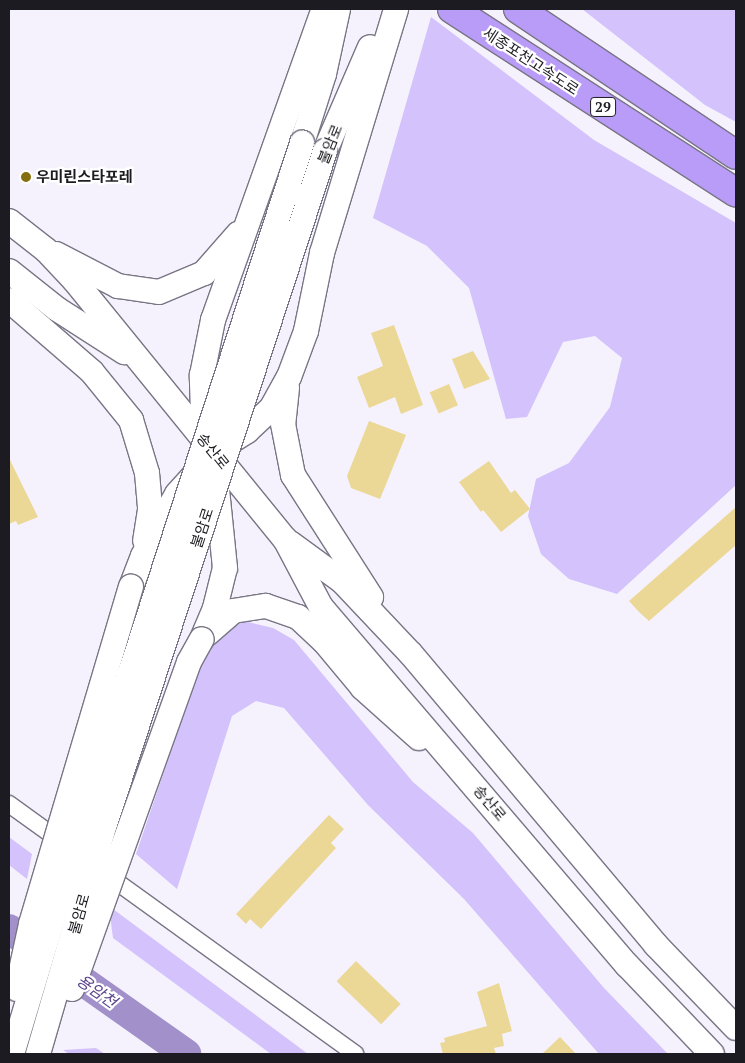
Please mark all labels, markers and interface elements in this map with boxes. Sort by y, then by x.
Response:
street label: 세종포천고속도로 [480,23,582,99]
road number: 29 [589,95,617,118]
street label: 불암로 [314,121,346,167]
place label: 우미린스타포레 [36,168,133,186]
marker: 우미린스타포레 [20,171,32,183]
street label: 송산로 [193,429,233,473]
street label: 불암로 [187,506,217,550]
street label: 송산로 [470,781,510,825]
street label: 불암로 [65,892,93,936]
water label: 용암천 [73,970,121,1012]

